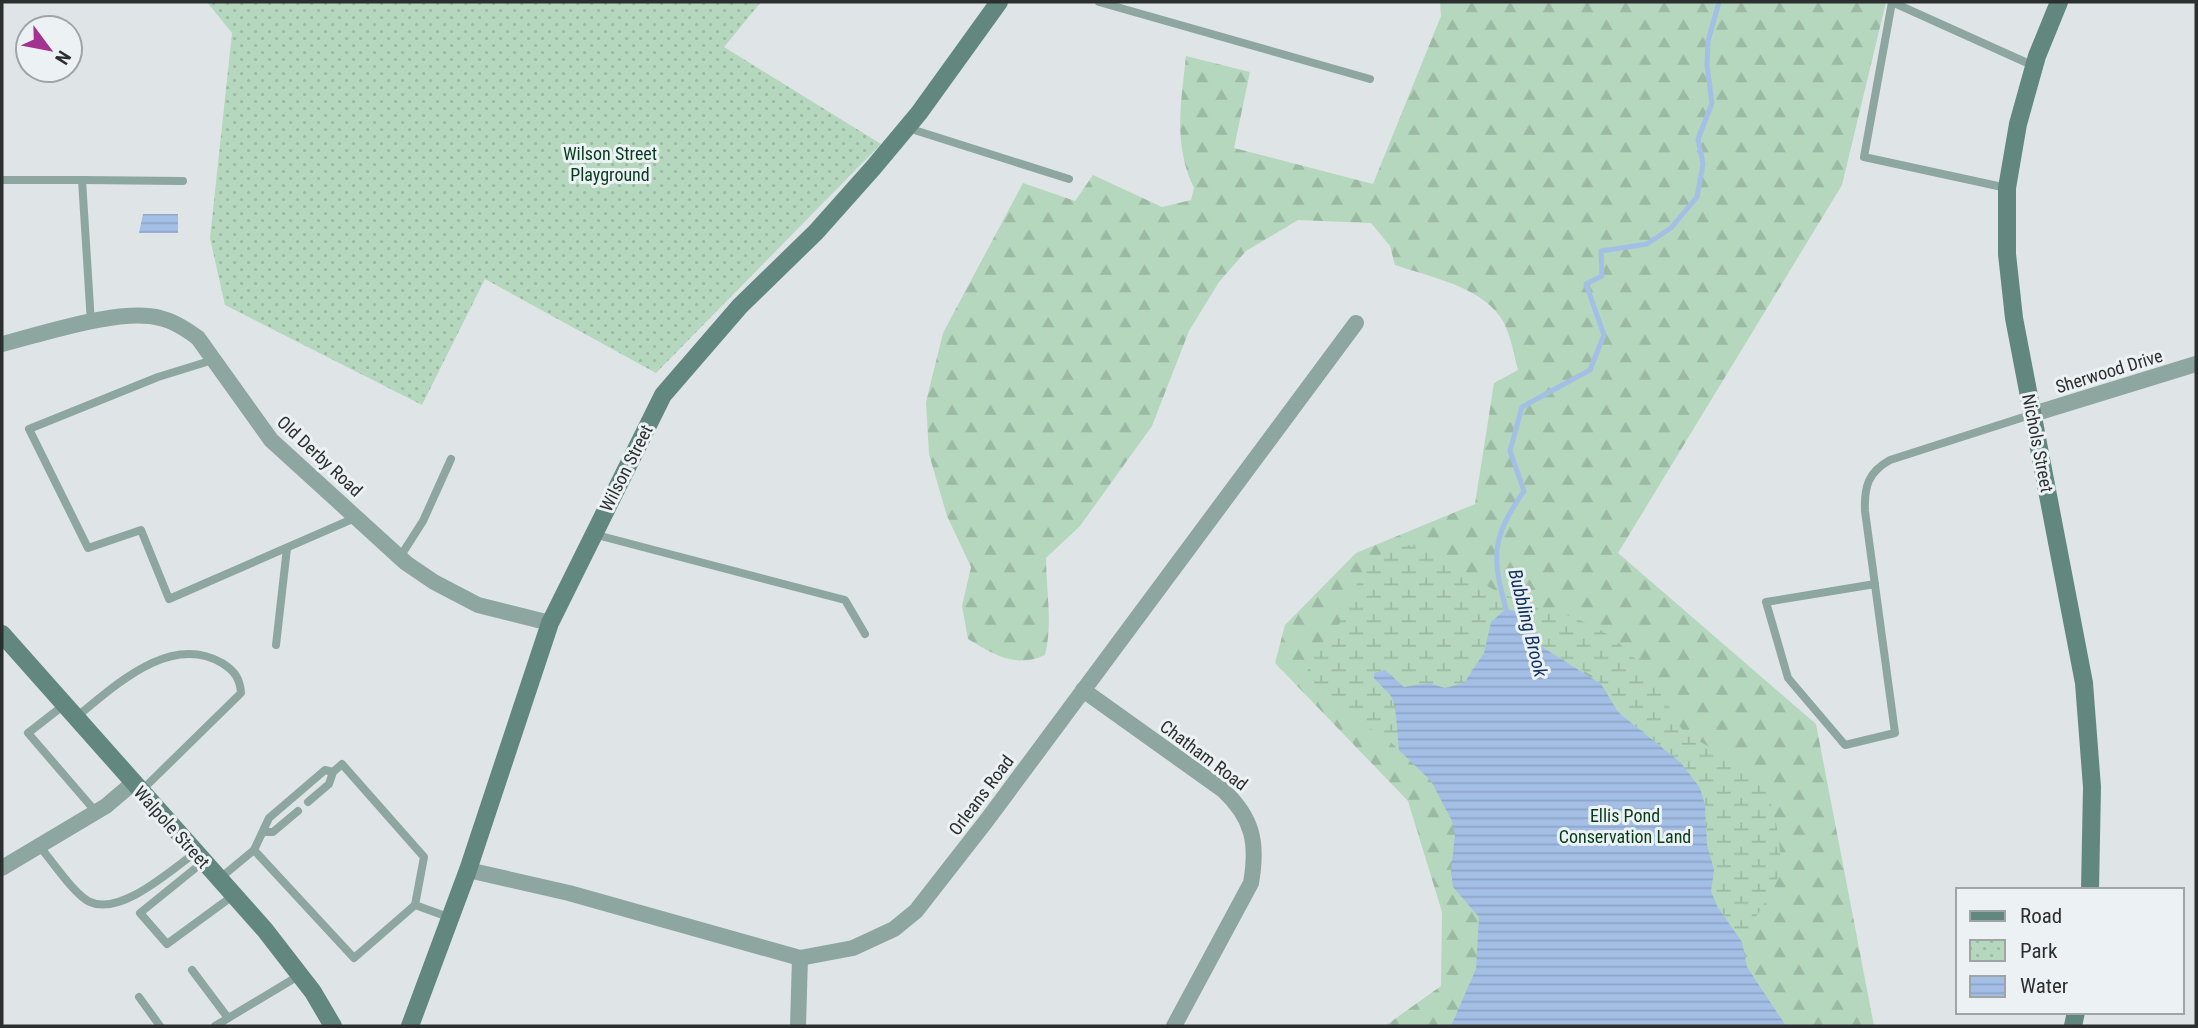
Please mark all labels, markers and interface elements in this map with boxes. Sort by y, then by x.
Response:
north arrow [14,14,84,84]
text: N [50,47,76,69]
park label: Wilson Street Playground [563,143,657,185]
street label: Sherwood Drive [2053,345,2165,397]
street label: Nichols Street [2018,392,2058,494]
street label: Old Derby Road [273,411,367,501]
street label: Wilson Street [595,421,657,515]
water label: Bubbling Brook [1504,567,1553,680]
street label: Chatham Road [1156,715,1252,795]
street label: Orleans Road [944,751,1018,839]
street label: Walpole Street [130,782,214,872]
park label: Ellis Pond Conservation Land [1559,805,1691,847]
legend [1956,888,2184,1014]
text: Road [2020,904,2062,928]
text: Park [2020,939,2058,963]
text: Water [2020,974,2068,998]

